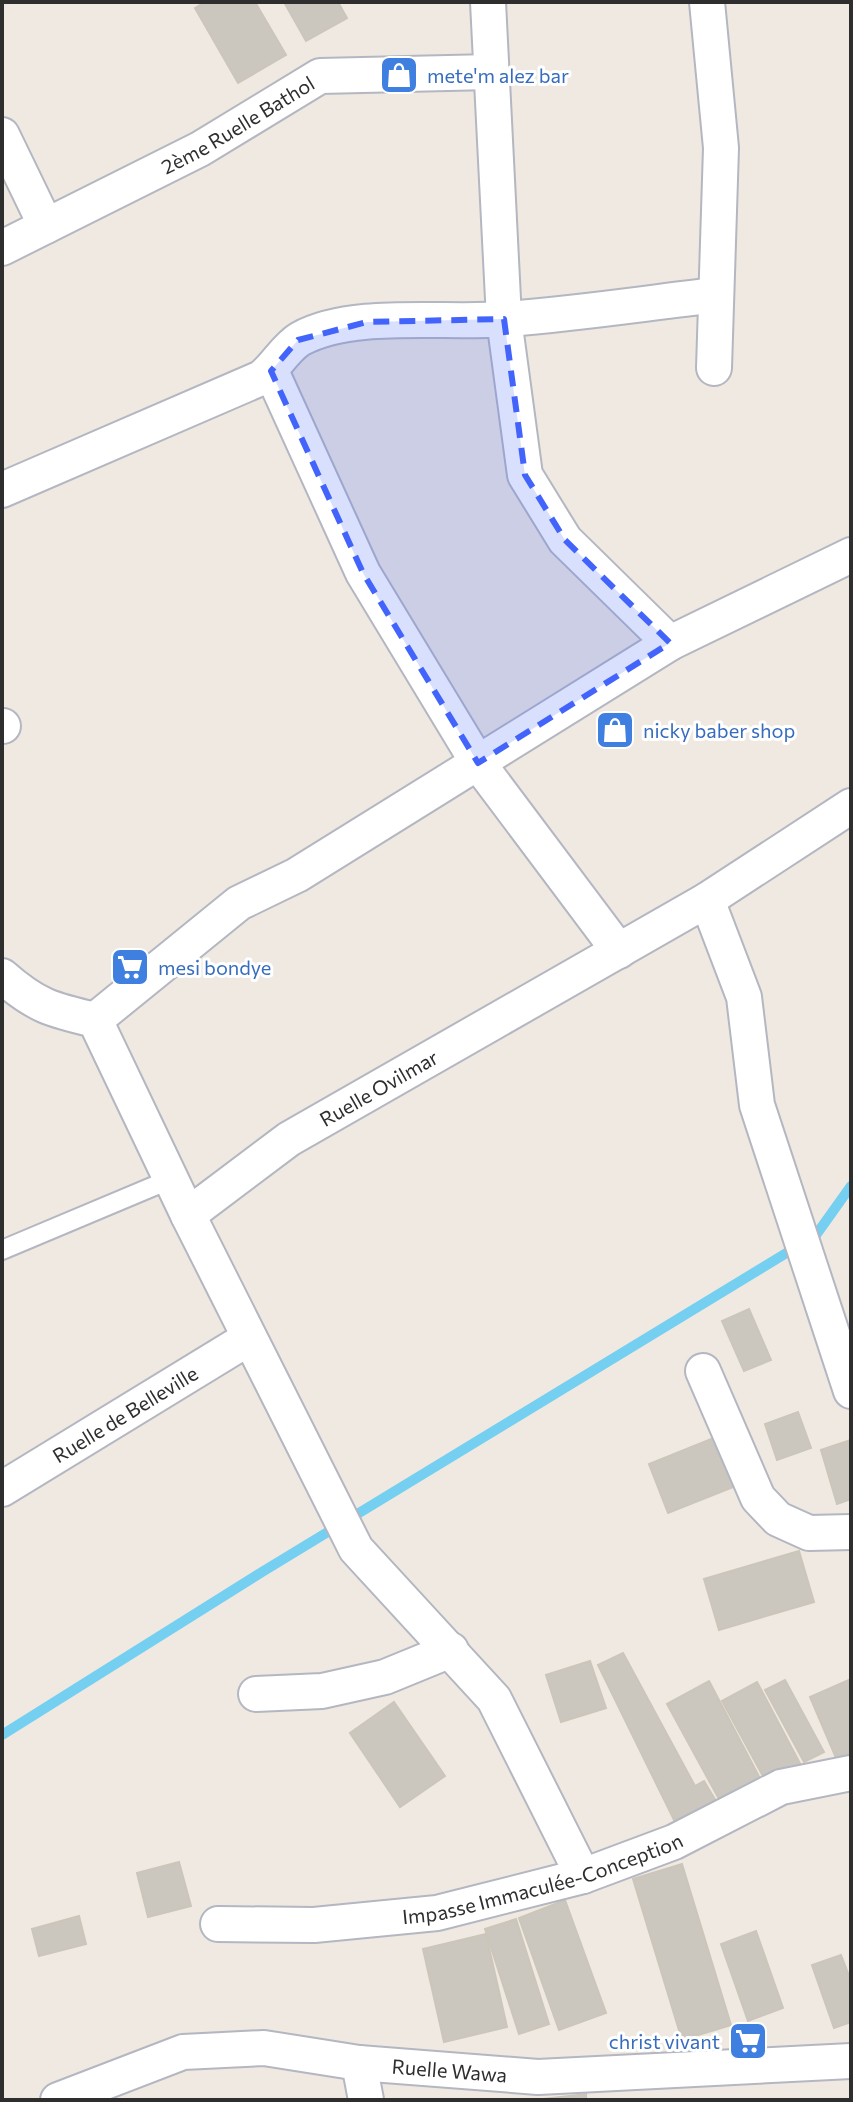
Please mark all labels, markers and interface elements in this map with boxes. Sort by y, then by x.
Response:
shop icon: mete'm alez bar [378,54,420,96]
place label: mete'm alez bar [427,63,569,87]
street label: 2ème Ruelle Bathol [157,71,318,179]
shop icon: nicky baber shop [594,709,636,751]
place label: nicky baber shop [643,718,795,742]
supermarket icon: mesi bondye [109,946,151,988]
place label: mesi bondye [158,955,271,979]
street label: Ruelle Ovilmar [315,1045,442,1131]
street label: Ruelle de Belleville [48,1360,202,1467]
street label: Impasse Immaculée-Conception [401,1828,687,1928]
supermarket icon: christ vivant [727,2020,769,2062]
place label: christ vivant [609,2029,720,2053]
street label: Ruelle Wawa [391,2054,508,2087]

